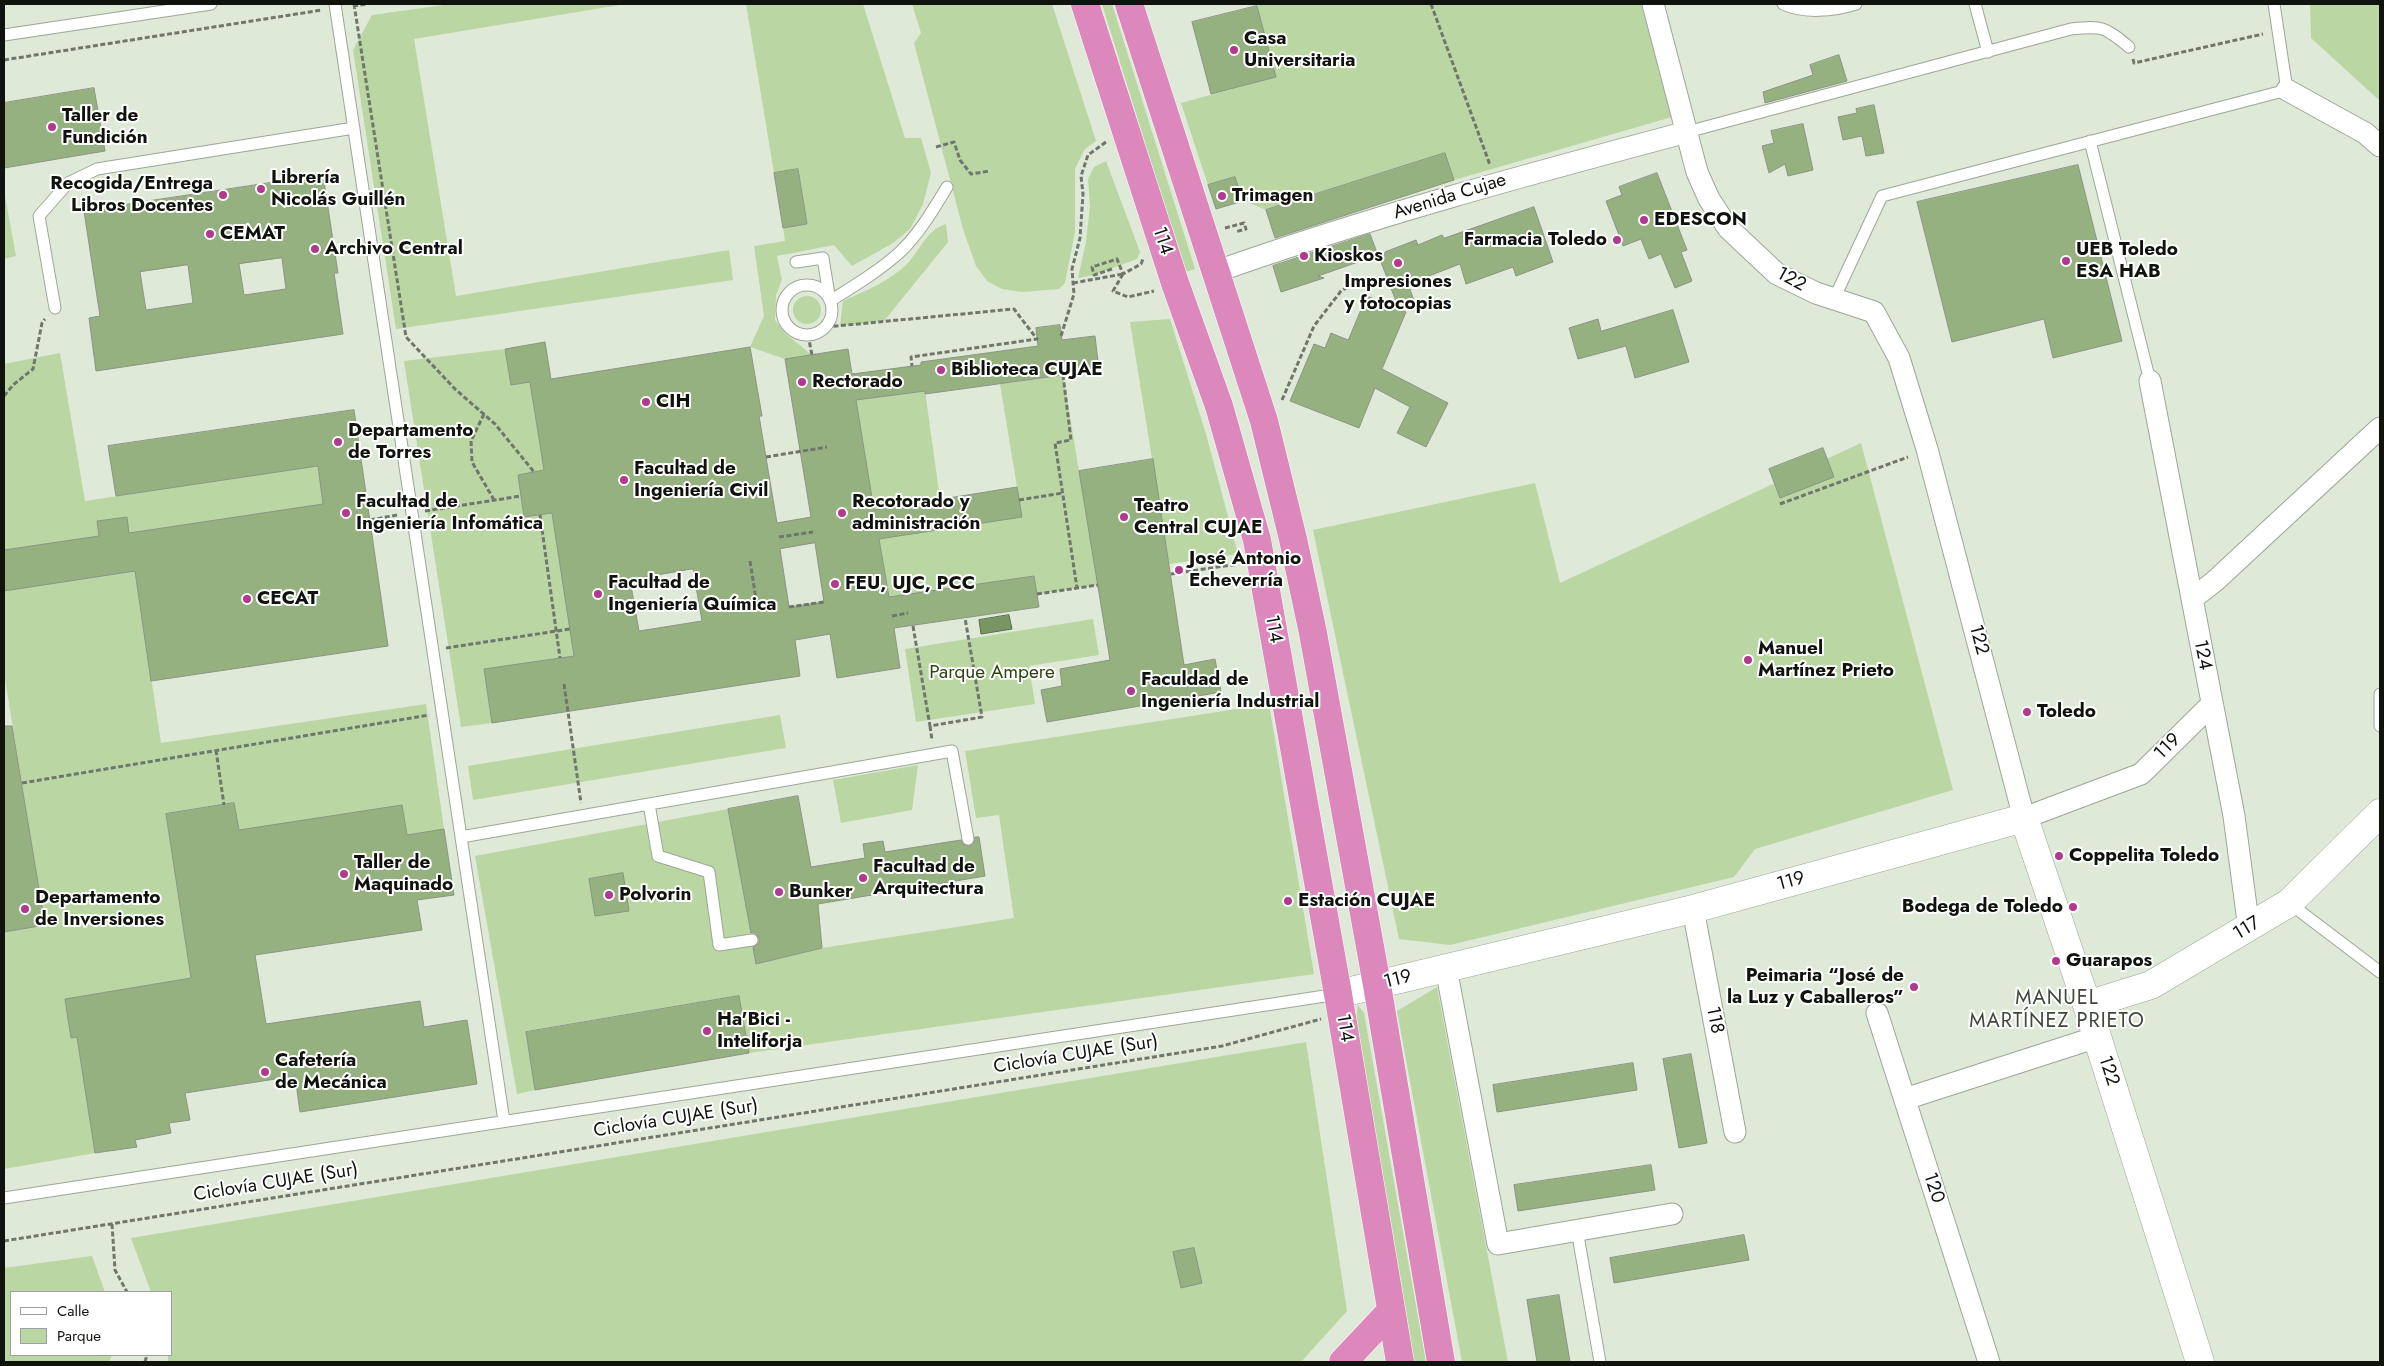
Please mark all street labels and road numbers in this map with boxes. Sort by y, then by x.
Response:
street label: Avenida Cujae [1391,169,1509,225]
street label: 114 [1147,224,1177,258]
street label: 122 [1772,263,1810,297]
street label: 114 [1259,613,1287,645]
street label: 122 [1963,622,1993,658]
street label: 124 [2188,638,2216,672]
street label: 119 [2150,729,2186,765]
street label: 119 [1775,867,1807,897]
street label: 117 [2230,912,2264,946]
street label: 119 [1382,966,1414,994]
street label: 118 [1700,1004,1728,1036]
street label: 114 [1331,1012,1357,1044]
street label: Ciclovía CUJAE (Sur) [992,1031,1160,1079]
street label: 122 [2092,1053,2124,1089]
street label: Ciclovía CUJAE (Sur) [592,1095,760,1143]
street label: Ciclovía CUJAE (Sur) [192,1159,360,1207]
street label: 120 [1917,1170,1949,1206]

